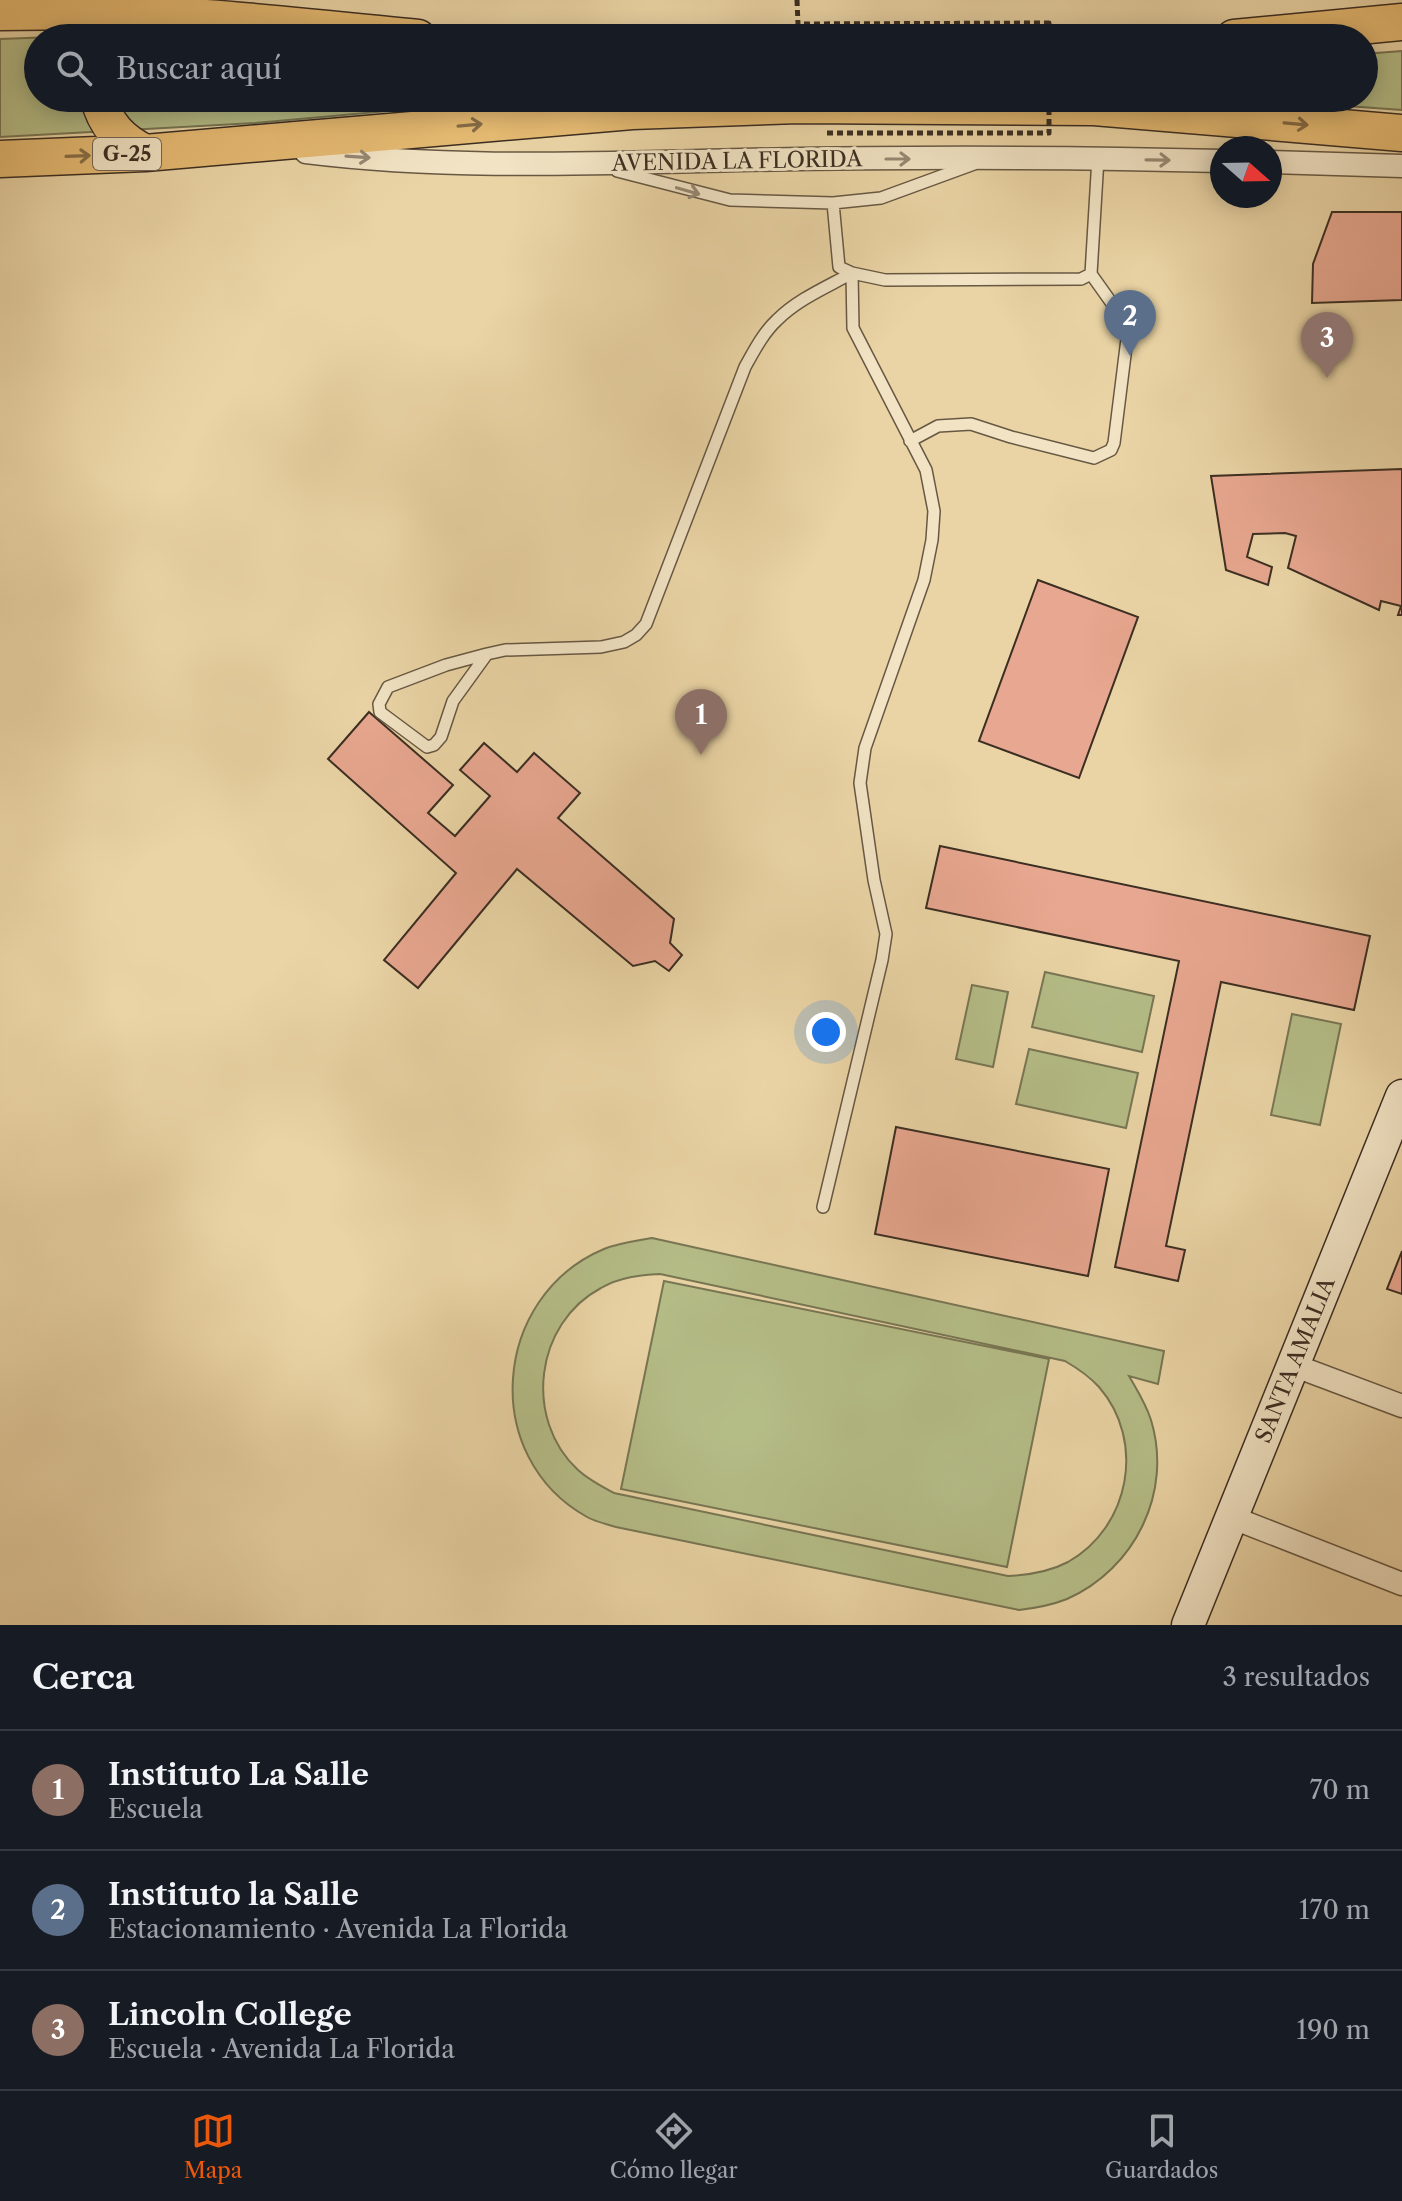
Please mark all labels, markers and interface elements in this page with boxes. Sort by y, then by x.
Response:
search box [24,24,1378,112]
icon: search [52,46,96,90]
text: Buscar aquí [116,50,282,87]
one-way arrow [456,117,483,132]
one-way arrow [1282,117,1309,132]
north arrow [1210,136,1282,208]
road number: G-25 [93,138,161,170]
street label: AVENIDA LA FLORIDA [610,145,863,177]
one-way arrow [64,148,91,163]
one-way arrow [344,150,371,165]
one-way arrow [884,151,911,167]
one-way arrow [1144,152,1171,167]
one-way arrow [675,184,701,199]
pin: 2 [1104,290,1156,356]
pin: 3 [1301,312,1353,378]
pin: 1 [675,689,727,755]
your location [806,1012,846,1052]
street label: SANTA AMALIA [1249,1273,1341,1447]
text: Cerca [32,1656,134,1698]
text: 3 resultados [1223,1661,1370,1693]
text: Instituto La Salle [108,1756,369,1793]
text: 1 [52,1774,64,1806]
text: 70 m [1310,1774,1370,1806]
text: Escuela [108,1793,203,1825]
text: Instituto la Salle [108,1876,359,1913]
text: 2 [50,1894,66,1926]
text: 170 m [1299,1894,1370,1926]
text: Estacionamiento · Avenida La Florida [108,1913,568,1945]
text: Lincoln College [108,1996,352,2033]
text: 3 [51,2014,65,2046]
text: 190 m [1296,2014,1370,2046]
text: Escuela · Avenida La Florida [108,2033,455,2065]
tab: Mapa [184,2109,242,2184]
tab: Cómo llegar [610,2109,738,2184]
tab: Guardados [1105,2109,1218,2184]

